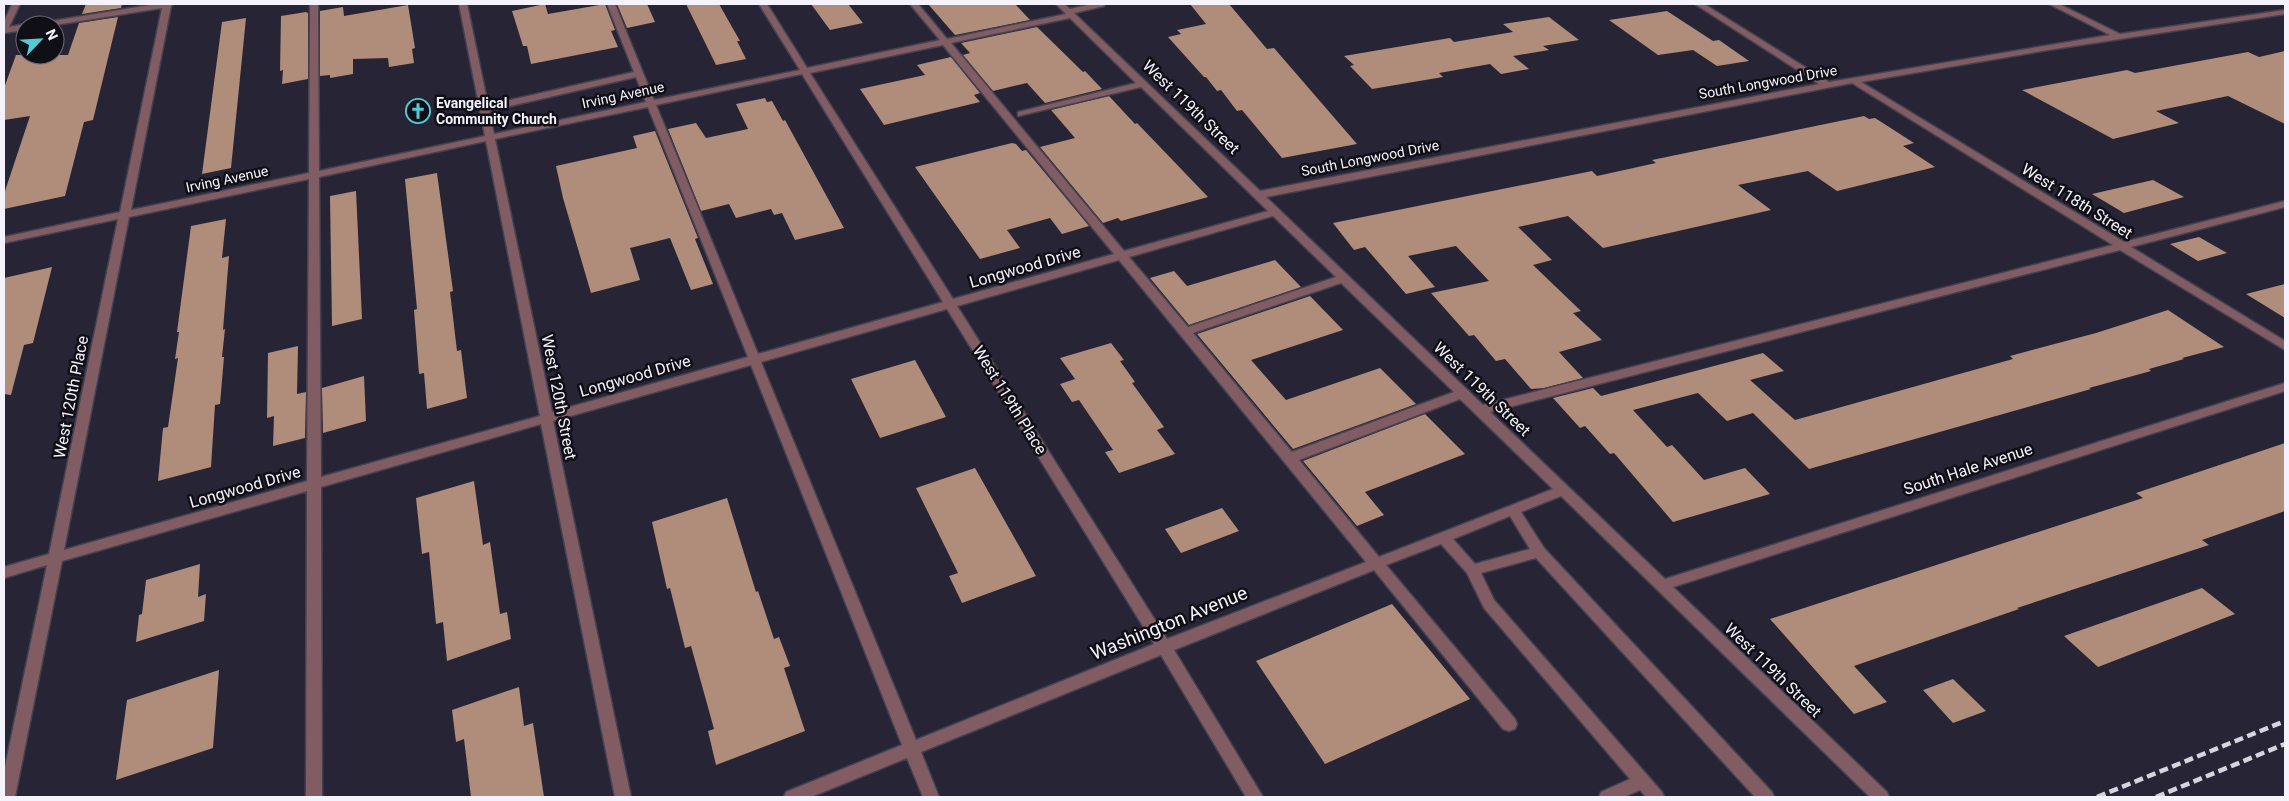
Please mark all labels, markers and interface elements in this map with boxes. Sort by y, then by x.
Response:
north arrow [15,15,65,65]
text: N [42,27,61,42]
street label: West 119th Street [1139,56,1243,158]
street label: South Longwood Drive [1698,62,1838,102]
street label: Irving Avenue [580,78,666,112]
place label: Evangelical Community Church [436,95,557,127]
church icon: Evangelical Community Church [405,98,431,124]
street label: South Longwood Drive [1300,137,1440,179]
street label: West 118th Street [2018,159,2136,243]
street label: Irving Avenue [184,162,270,196]
street label: Longwood Drive [967,242,1083,292]
street label: West 120th Street [538,333,580,461]
street label: West 120th Place [50,334,92,460]
street label: West 119th Street [1430,338,1534,440]
street label: West 119th Place [969,342,1051,458]
street label: Longwood Drive [577,351,693,401]
street label: South Hale Avenue [1901,439,2035,499]
street label: Longwood Drive [187,462,303,512]
street label: Washington Avenue [1087,581,1251,665]
street label: West 119th Street [1721,619,1825,721]

